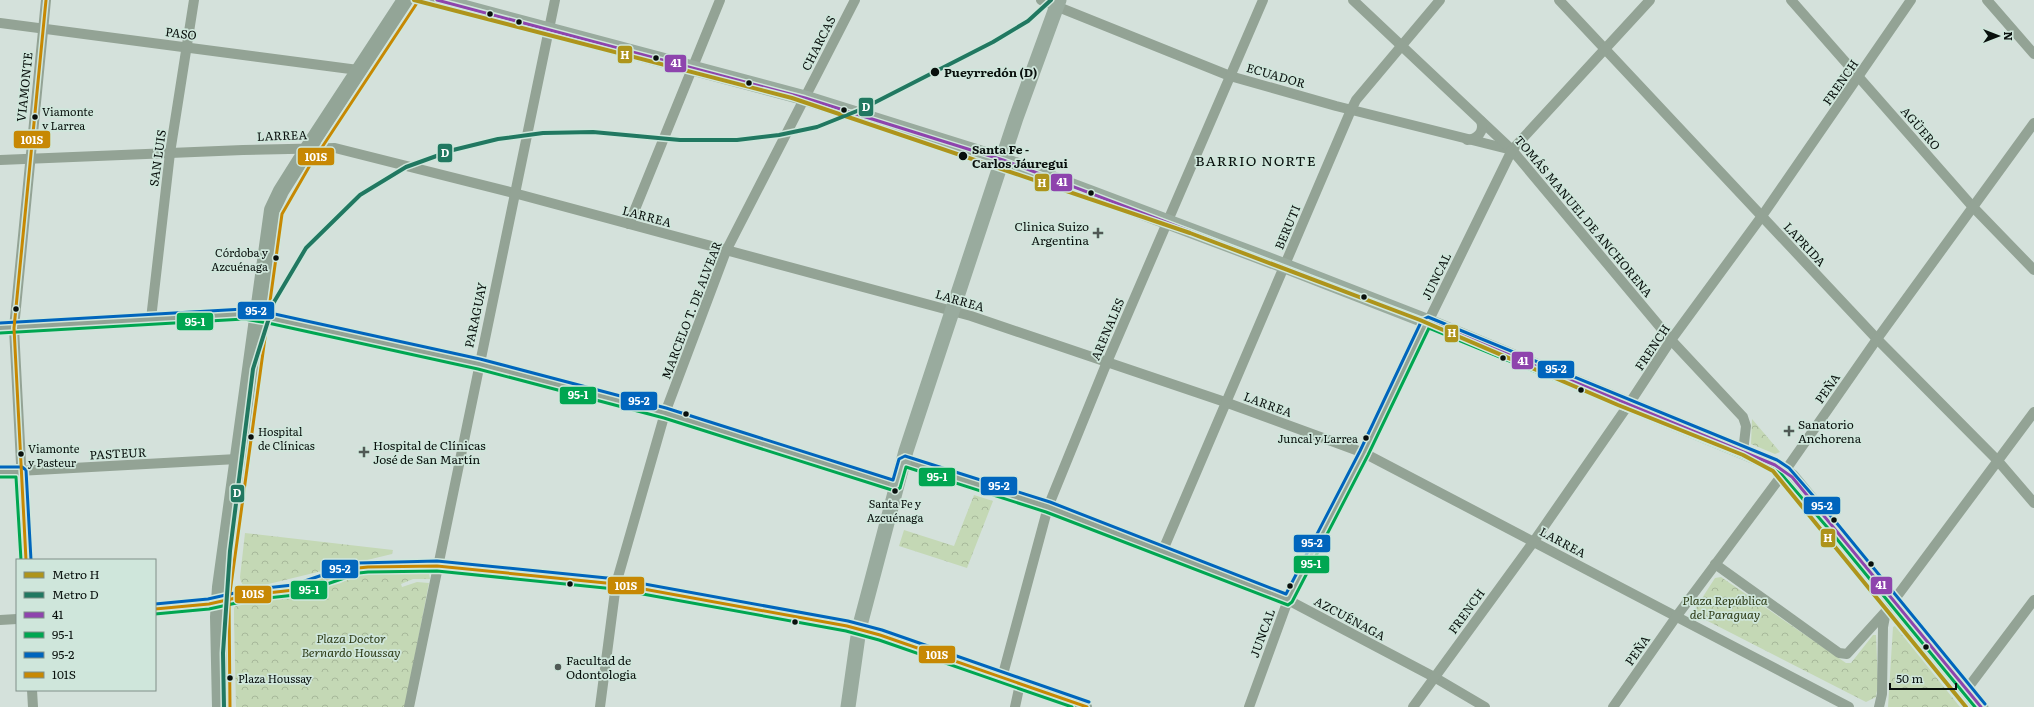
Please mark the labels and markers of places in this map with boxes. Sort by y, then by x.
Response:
unlabelled marker [485,9,495,19]
unlabelled marker [514,17,524,27]
unlabelled marker [651,53,661,63]
place label: Pueyrredón (D) [944,63,1037,81]
marker: Pueyrredón (D) [929,66,941,78]
unlabelled marker [744,78,754,88]
place label: Viamonte y Larrea [42,103,94,133]
unlabelled marker [839,105,849,115]
marker: Viamonte y Larrea [30,112,40,122]
place label: Santa Fe - Carlos Jáuregui [972,140,1069,172]
marker: Santa Fe - Carlos Jáuregui [957,150,969,162]
unlabelled marker [1086,188,1096,198]
place label: Clinica Suizo Argentina [1014,217,1090,249]
marker: Clinica Suizo Argentina [1092,227,1104,239]
place label: Córdoba y Azcuénaga [211,244,269,274]
marker: Córdoba y Azcuénaga [271,253,281,263]
unlabelled marker [1359,292,1369,302]
unlabelled marker [11,304,21,314]
unlabelled marker [1498,353,1508,363]
unlabelled marker [1576,385,1586,395]
unlabelled marker [681,409,691,419]
place label: Sanatorio Anchorena [1798,415,1862,447]
place label: Hospital de Clínicas [258,423,315,453]
marker: Sanatorio Anchorena [1783,425,1795,437]
place label: Juncal y Larrea [1277,430,1358,446]
marker: Hospital de Clínicas [246,432,256,442]
marker: Juncal y Larrea [1361,433,1371,443]
place label: Hospital de Clínicas José de San Martín [373,436,486,468]
place label: Viamonte y Pasteur [28,440,80,470]
marker: Hospital de Clínicas José de San Martín [358,446,370,458]
marker: Viamonte y Pasteur [16,449,26,459]
marker: Santa Fe y Azcuénaga [890,486,900,496]
place label: Santa Fe y Azcuénaga [867,495,923,525]
unlabelled marker [1829,515,1839,525]
unlabelled marker [1866,559,1876,569]
unlabelled marker [565,579,575,589]
unlabelled marker [1285,581,1295,591]
unlabelled marker [790,617,800,627]
unlabelled marker [1921,642,1931,652]
place label: Facultad de Odontologia [566,651,637,683]
marker: Facultad de Odontologia [553,662,563,672]
place label: Plaza Houssay [238,670,312,686]
marker: Plaza Houssay [225,673,235,683]

